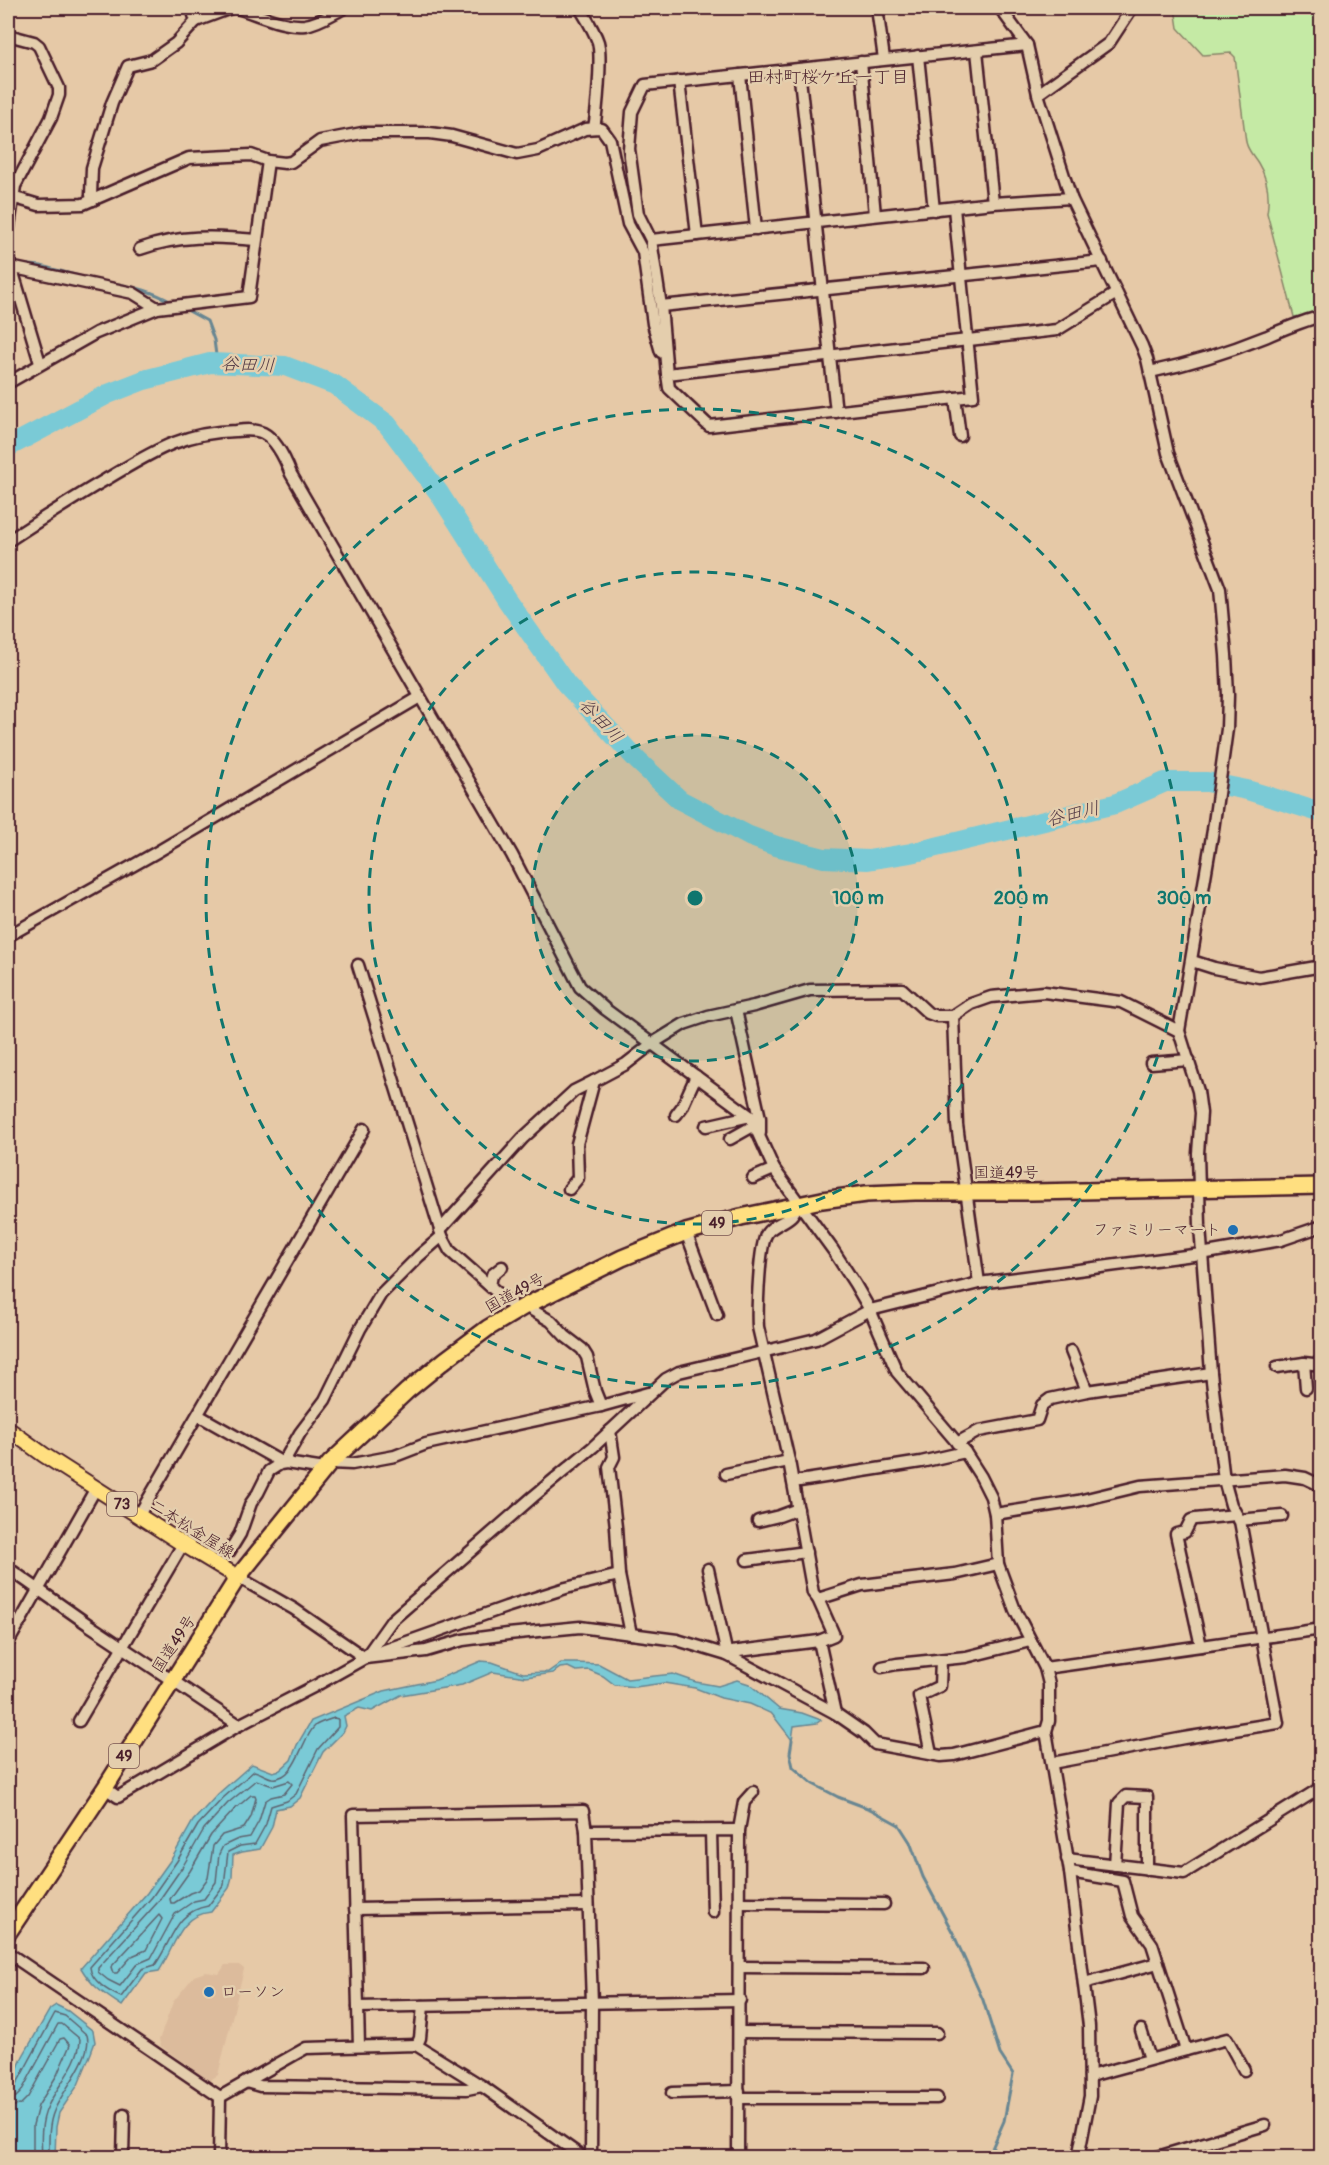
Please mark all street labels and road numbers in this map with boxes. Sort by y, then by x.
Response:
street label: 国道49号 [973,1163,1039,1183]
road number: 49 [702,1211,732,1235]
street label: 国道49号 [481,1268,549,1318]
road number: 73 [107,1492,137,1516]
street label: 二本松金屋線 [146,1495,238,1563]
street label: 国道49号 [148,1611,200,1677]
road number: 49 [109,1744,139,1768]

